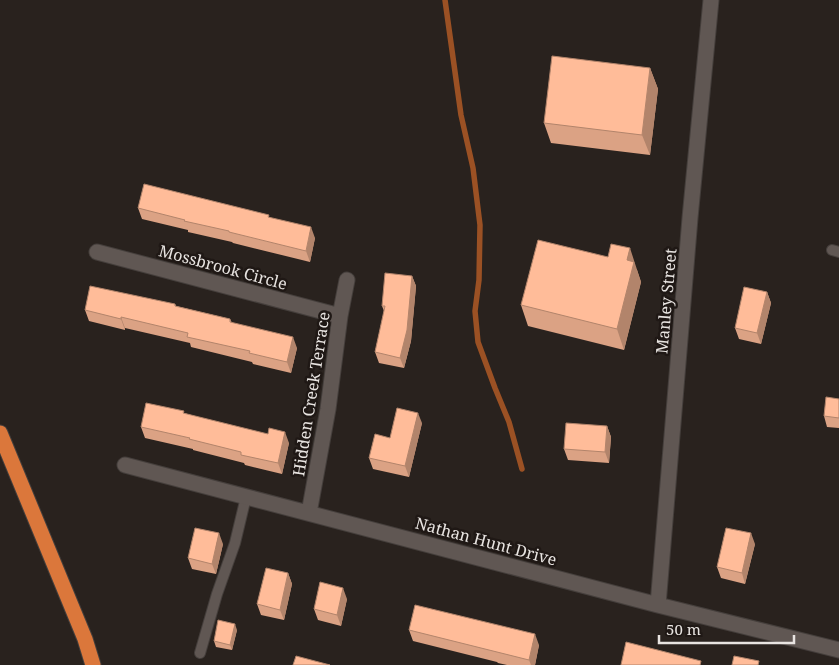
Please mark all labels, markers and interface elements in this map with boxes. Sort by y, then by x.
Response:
street label: Mossbrook Circle [156,239,290,295]
street label: Manley Street [650,247,682,355]
street label: Hidden Creek Terrace [287,310,335,478]
street label: Nathan Hunt Drive [413,512,559,570]
scale bar [659,612,794,644]
text: 50 m [666,619,701,639]

